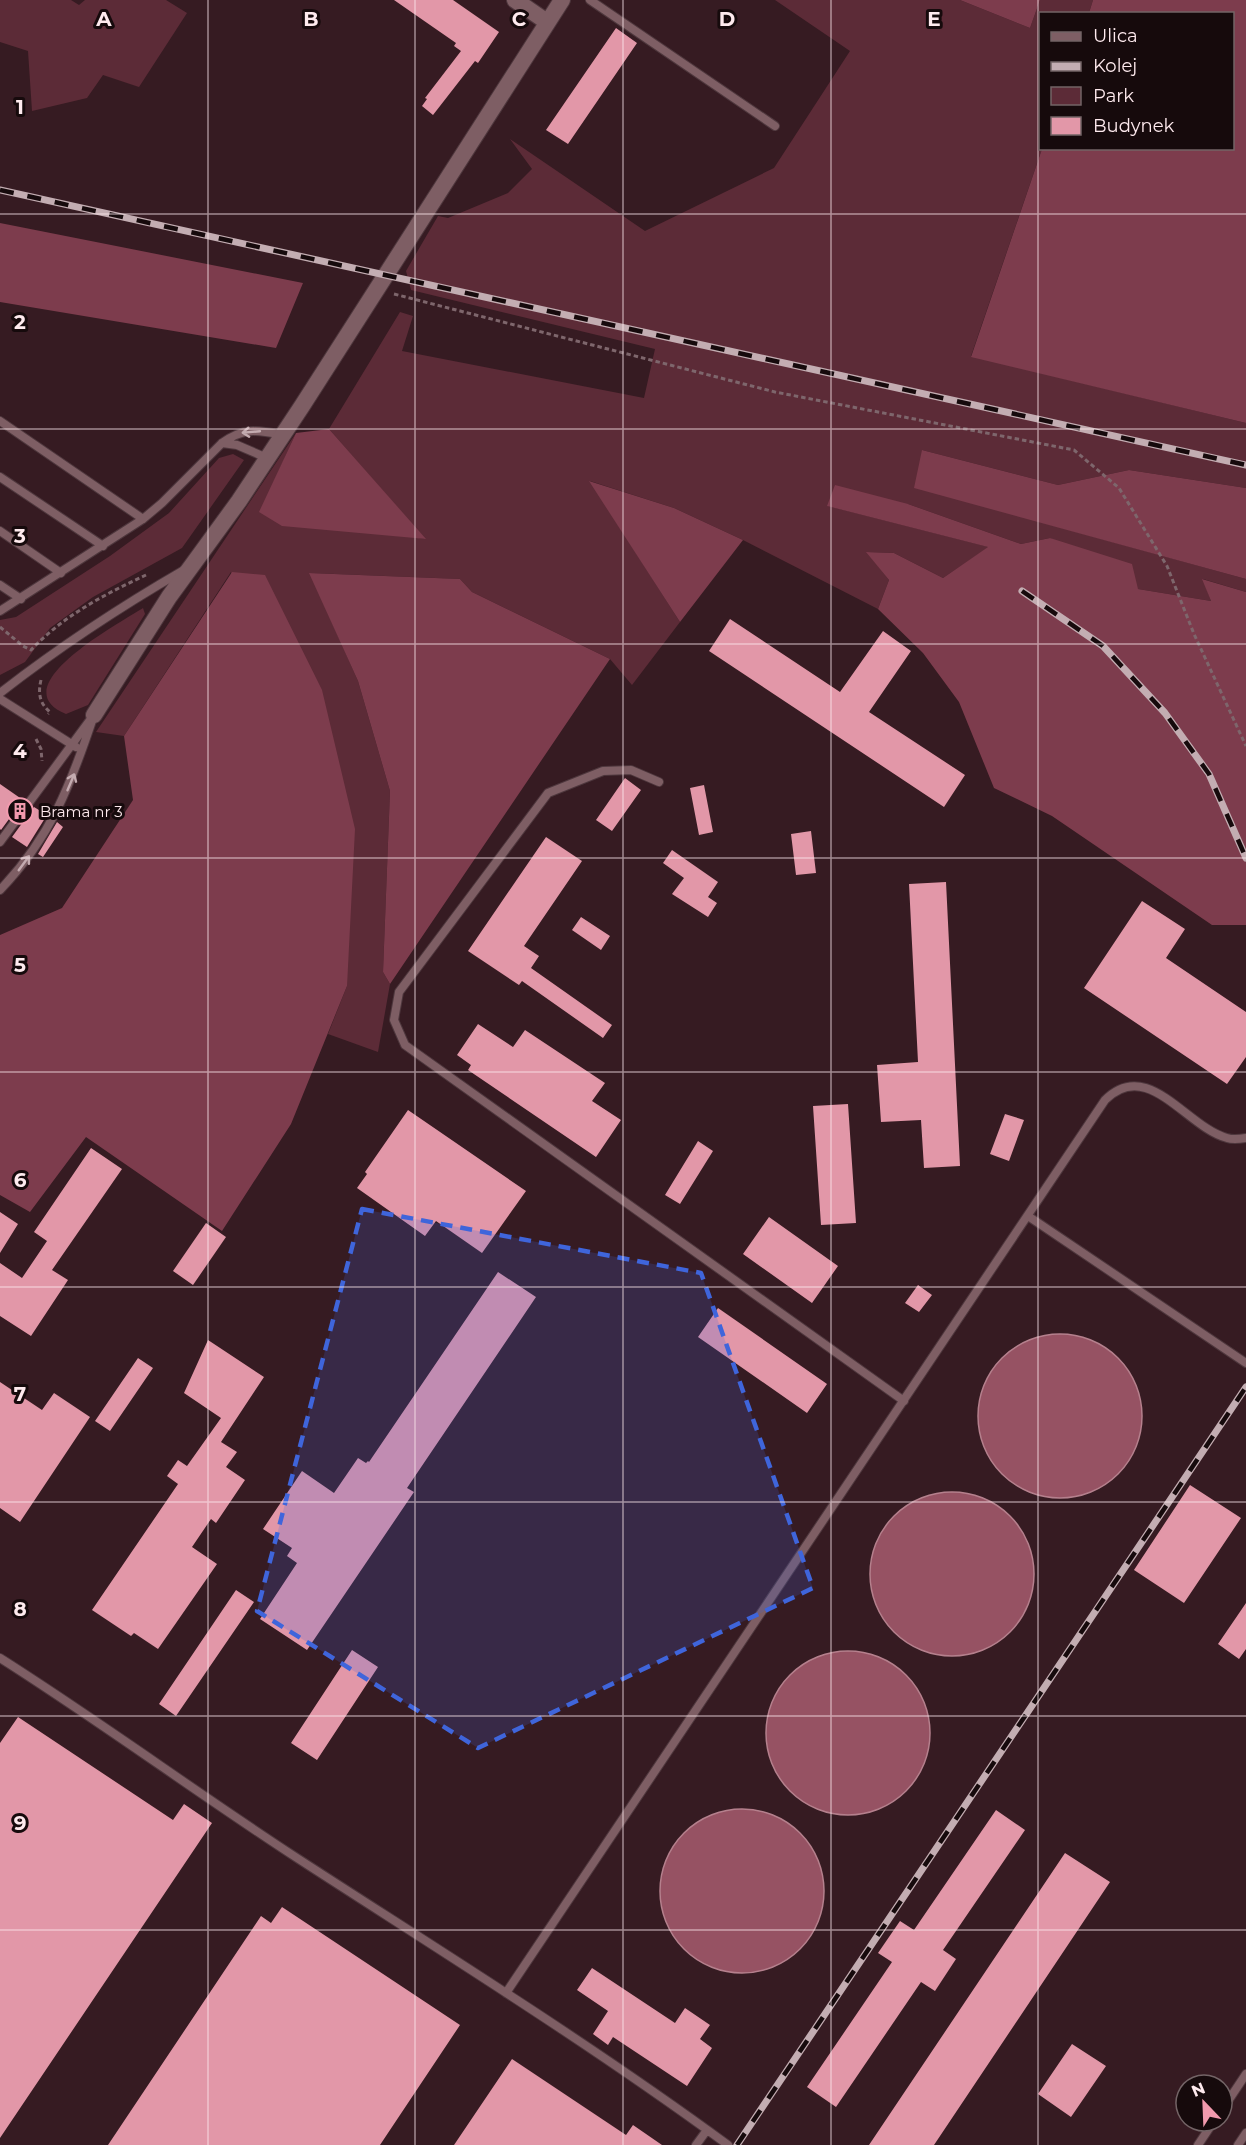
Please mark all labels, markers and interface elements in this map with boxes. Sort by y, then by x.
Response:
text: A [95,7,112,31]
text: B [303,7,319,31]
text: C [512,7,527,31]
text: D [719,7,735,31]
text: E [927,7,941,31]
legend [1039,12,1234,150]
text: Ulica [1093,25,1138,47]
text: Kolej [1093,55,1137,77]
text: Park [1093,85,1134,107]
text: 1 [16,95,24,119]
text: Budynek [1093,115,1175,137]
text: 2 [14,310,26,334]
one-way arrow [242,427,261,438]
text: 3 [13,524,26,548]
text: 4 [13,739,27,763]
one-way arrow [66,773,77,791]
building icon: Brama nr 3 [5,796,35,826]
place label: Brama nr 3 [40,802,123,821]
one-way arrow [18,856,30,872]
text: 5 [14,953,26,977]
text: 6 [14,1168,27,1192]
text: 7 [14,1382,26,1406]
text: 8 [13,1597,27,1621]
text: 9 [14,1811,26,1835]
north arrow [1174,2073,1234,2133]
text: N [1189,2078,1208,2101]

